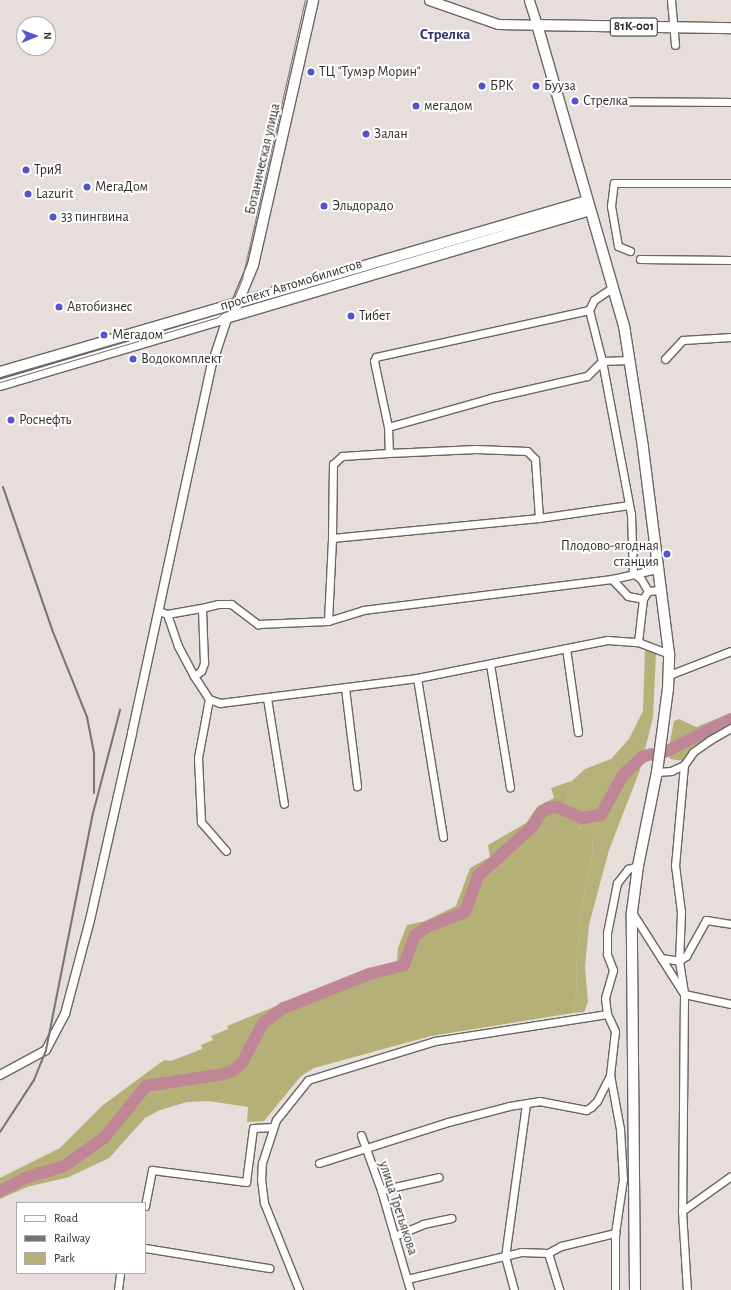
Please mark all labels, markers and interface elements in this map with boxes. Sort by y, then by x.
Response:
north arrow [16,16,56,56]
road number: 81К-001 [609,16,659,38]
district label: Стрелка [420,26,470,44]
text: N [42,32,53,40]
place label: ТЦ "Тумэр Морин" [319,64,421,80]
marker: ТЦ "Тумэр Морин" [306,67,316,77]
place label: БРК [490,78,514,94]
place label: Бууза [544,78,576,94]
marker: БРК [477,81,487,91]
marker: Бууза [531,81,541,91]
place label: Стрелка [583,93,628,109]
marker: Стрелка [570,96,580,106]
place label: мегадом [424,98,473,114]
marker: мегадом [411,101,421,111]
street label: Ботаническая улица [242,102,284,216]
place label: Залан [374,126,408,142]
marker: Залан [361,129,371,139]
place label: ТриЯ [34,162,62,178]
marker: ТриЯ [21,165,31,175]
place label: МегаДом [95,179,148,195]
marker: МегаДом [82,182,92,192]
place label: Lazurit [36,186,73,202]
marker: Lazurit [23,189,33,199]
place label: Эльдорадо [332,198,393,214]
marker: Эльдорадо [319,201,329,211]
place label: 33 пингвина [61,209,129,225]
marker: 33 пингвина [48,212,58,222]
street label: проспект Автомобилистов [218,255,364,315]
place label: Автобизнес [67,299,133,315]
marker: Автобизнес [54,302,64,312]
place label: Тибет [359,308,390,324]
marker: Тибет [346,311,356,321]
place label: Мегадом [112,327,163,343]
marker: Мегадом [99,330,109,340]
place label: Водокомплект [141,351,222,367]
marker: Водокомплект [128,354,138,364]
place label: Роснефть [19,412,71,428]
marker: Роснефть [6,415,16,425]
place label: Плодово-ягодная станция [561,538,659,570]
marker: Плодово-ягодная станция [662,549,672,559]
street label: улица Третьякова [375,1159,421,1257]
legend [16,1202,146,1274]
text: Road [54,1212,78,1224]
text: Railway [54,1232,90,1244]
text: Park [54,1252,75,1264]

